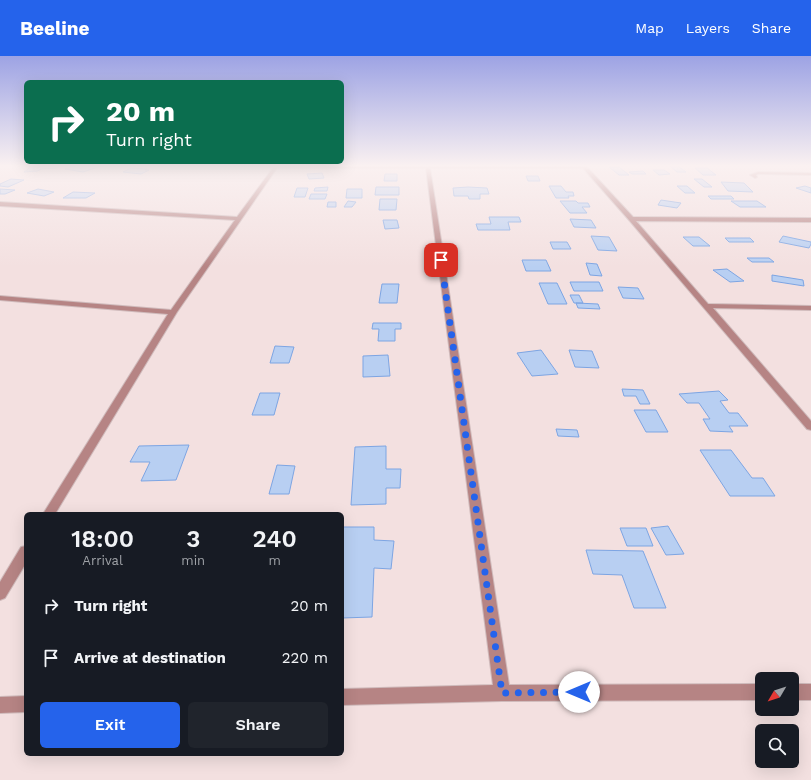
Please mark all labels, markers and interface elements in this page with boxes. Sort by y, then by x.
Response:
text: Beeline [20,17,90,40]
text: Map [635,20,664,36]
text: Layers [686,20,730,36]
text: Share [752,20,791,36]
text: 20 m [106,95,175,128]
icon: right [40,96,92,148]
text: Turn right [106,129,192,150]
pin [424,243,458,277]
icon: arrive [430,249,452,271]
text: 18:00 [71,525,134,553]
text: 3 [186,525,200,553]
text: 240 [252,525,297,553]
text: Arrival [82,553,123,568]
text: min [181,553,205,568]
text: m [268,553,281,568]
icon: right [40,595,62,617]
text: Turn right [74,597,147,615]
text: 20 m [291,597,328,615]
icon: arrive [40,647,62,669]
text: Arrive at destination [74,649,226,667]
text: 220 m [282,649,328,667]
position arrow [558,671,600,713]
north arrow [755,672,799,716]
map controls [755,672,799,768]
button: Exit [40,702,180,748]
button: Share [188,702,328,748]
button: search [755,724,799,768]

